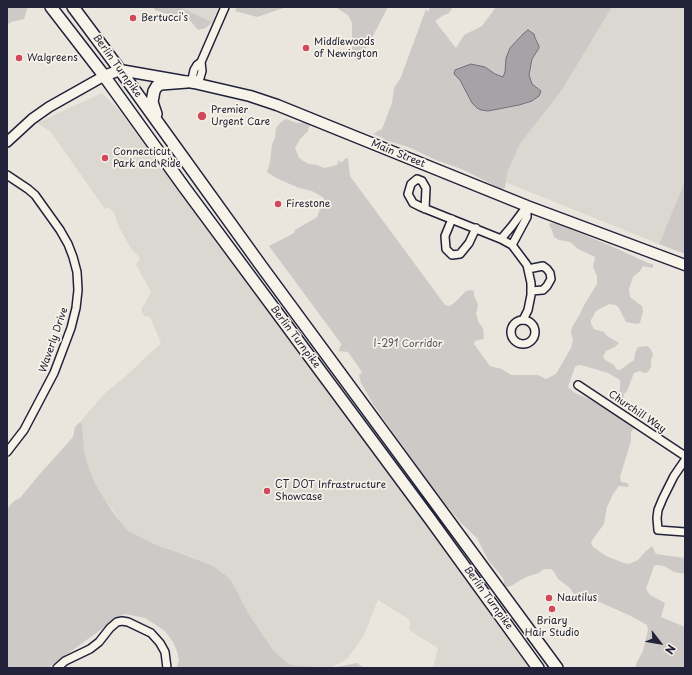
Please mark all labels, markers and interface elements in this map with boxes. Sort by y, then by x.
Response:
place label: Bertucci's [141,12,188,24]
marker: Bertucci's [128,13,138,23]
street label: Berlin Turnpike [90,32,144,100]
place label: Middlewoods of Newington [314,36,378,60]
marker: Middlewoods of Newington [301,43,311,53]
place label: Walgreens [27,52,78,64]
marker: Walgreens [14,53,24,63]
place label: Premier Urgent Care [211,104,270,128]
marker: Premier Urgent Care [196,110,208,122]
street label: Main Street [369,138,427,170]
place label: Connecticut Park and Ride [113,146,181,170]
marker: Connecticut Park and Ride [100,153,110,163]
place label: Firestone [286,198,330,210]
marker: Firestone [273,199,283,209]
street label: Berlin Turnpike [268,303,322,371]
street label: Waverly Drive [37,306,71,374]
park label: I-291 Corridor [374,338,442,350]
street label: Churchill Way [606,388,668,436]
place label: CT DOT Infrastructure Showcase [275,479,386,502]
marker: CT DOT Infrastructure Showcase [262,486,272,496]
street label: Berlin Turnpike [461,564,515,632]
place label: Nautilus [557,592,597,604]
marker: Nautilus [544,593,554,603]
marker: Briary Hair Studio [547,604,557,614]
place label: Briary Hair Studio [525,615,579,638]
north arrow [640,623,680,663]
text: N [661,641,680,658]

